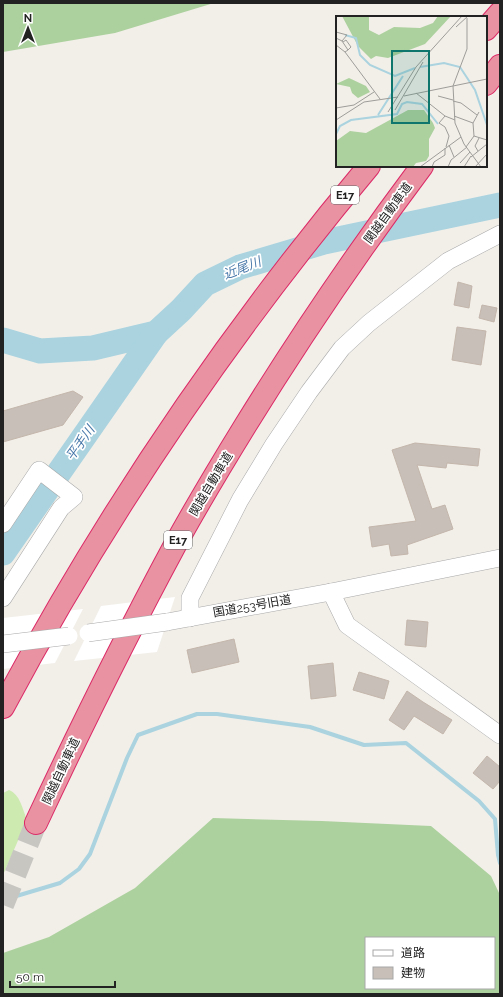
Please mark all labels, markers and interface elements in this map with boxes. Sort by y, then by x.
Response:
north arrow [8,8,48,48]
text: N [24,12,32,25]
inset map [336,16,487,167]
street label: 関越自動車道 [361,180,415,246]
road number: E17 [331,186,359,204]
water label: 近尾川 [221,253,265,282]
water label: 平手川 [63,421,98,463]
street label: 関越自動車道 [186,450,236,518]
road number: E17 [164,531,192,549]
street label: 国道253号旧道 [212,592,292,620]
street label: 関越自動車道 [39,735,83,807]
legend [365,937,495,989]
text: 道路 [401,946,425,960]
scale bar [10,963,115,989]
text: 建物 [401,966,425,980]
text: 50 m [16,970,44,984]

